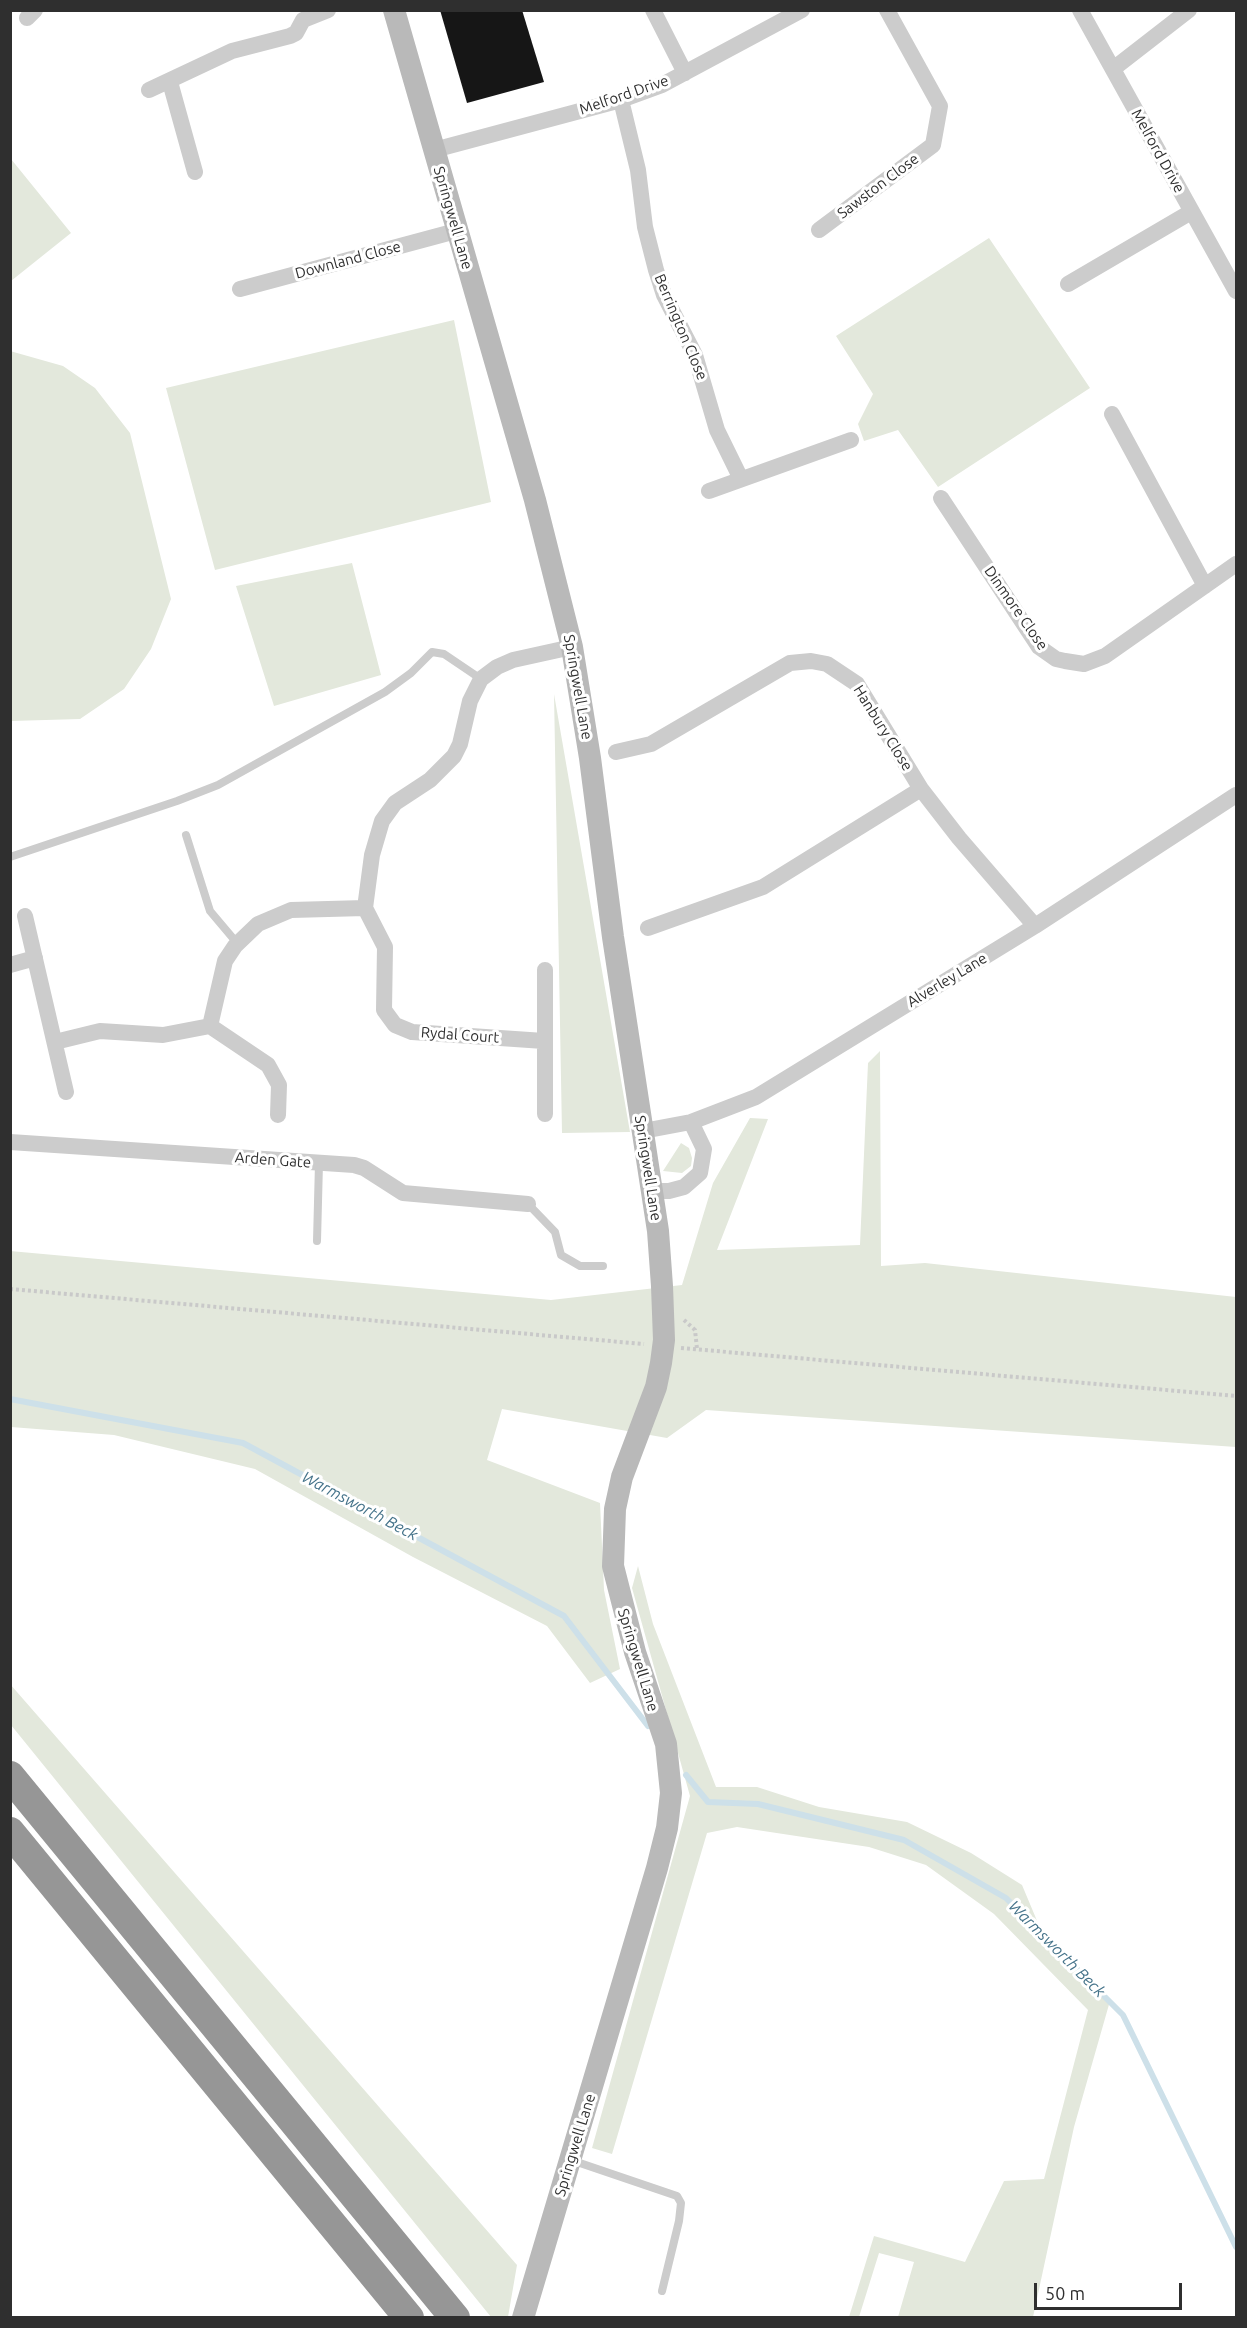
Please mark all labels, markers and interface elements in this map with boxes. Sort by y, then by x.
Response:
street label: Melford Drive [577,71,671,119]
street label: Melford Drive [1128,106,1188,196]
street label: Sawston Close [834,150,922,222]
street label: Springwell Lane [430,164,476,272]
street label: Downland Close [293,237,403,283]
street label: Berrington Close [651,271,711,383]
street label: Dinmore Close [980,562,1052,654]
street label: Springwell Lane [560,633,596,741]
street label: Hanbury Close [850,682,916,774]
street label: Alverley Lane [904,949,990,1011]
street label: Rydal Court [420,1023,500,1047]
street label: Springwell Lane [631,1114,665,1222]
street label: Arden Gate [234,1148,312,1172]
water label: Warmsworth Beck [299,1467,421,1545]
street label: Springwell Lane [614,1606,662,1714]
water label: Warmsworth Beck [1005,1897,1109,2001]
street label: Springwell Lane [551,2091,599,2199]
scale bar [1037,2271,1186,2309]
text: 50 m [1045,2283,1085,2303]

